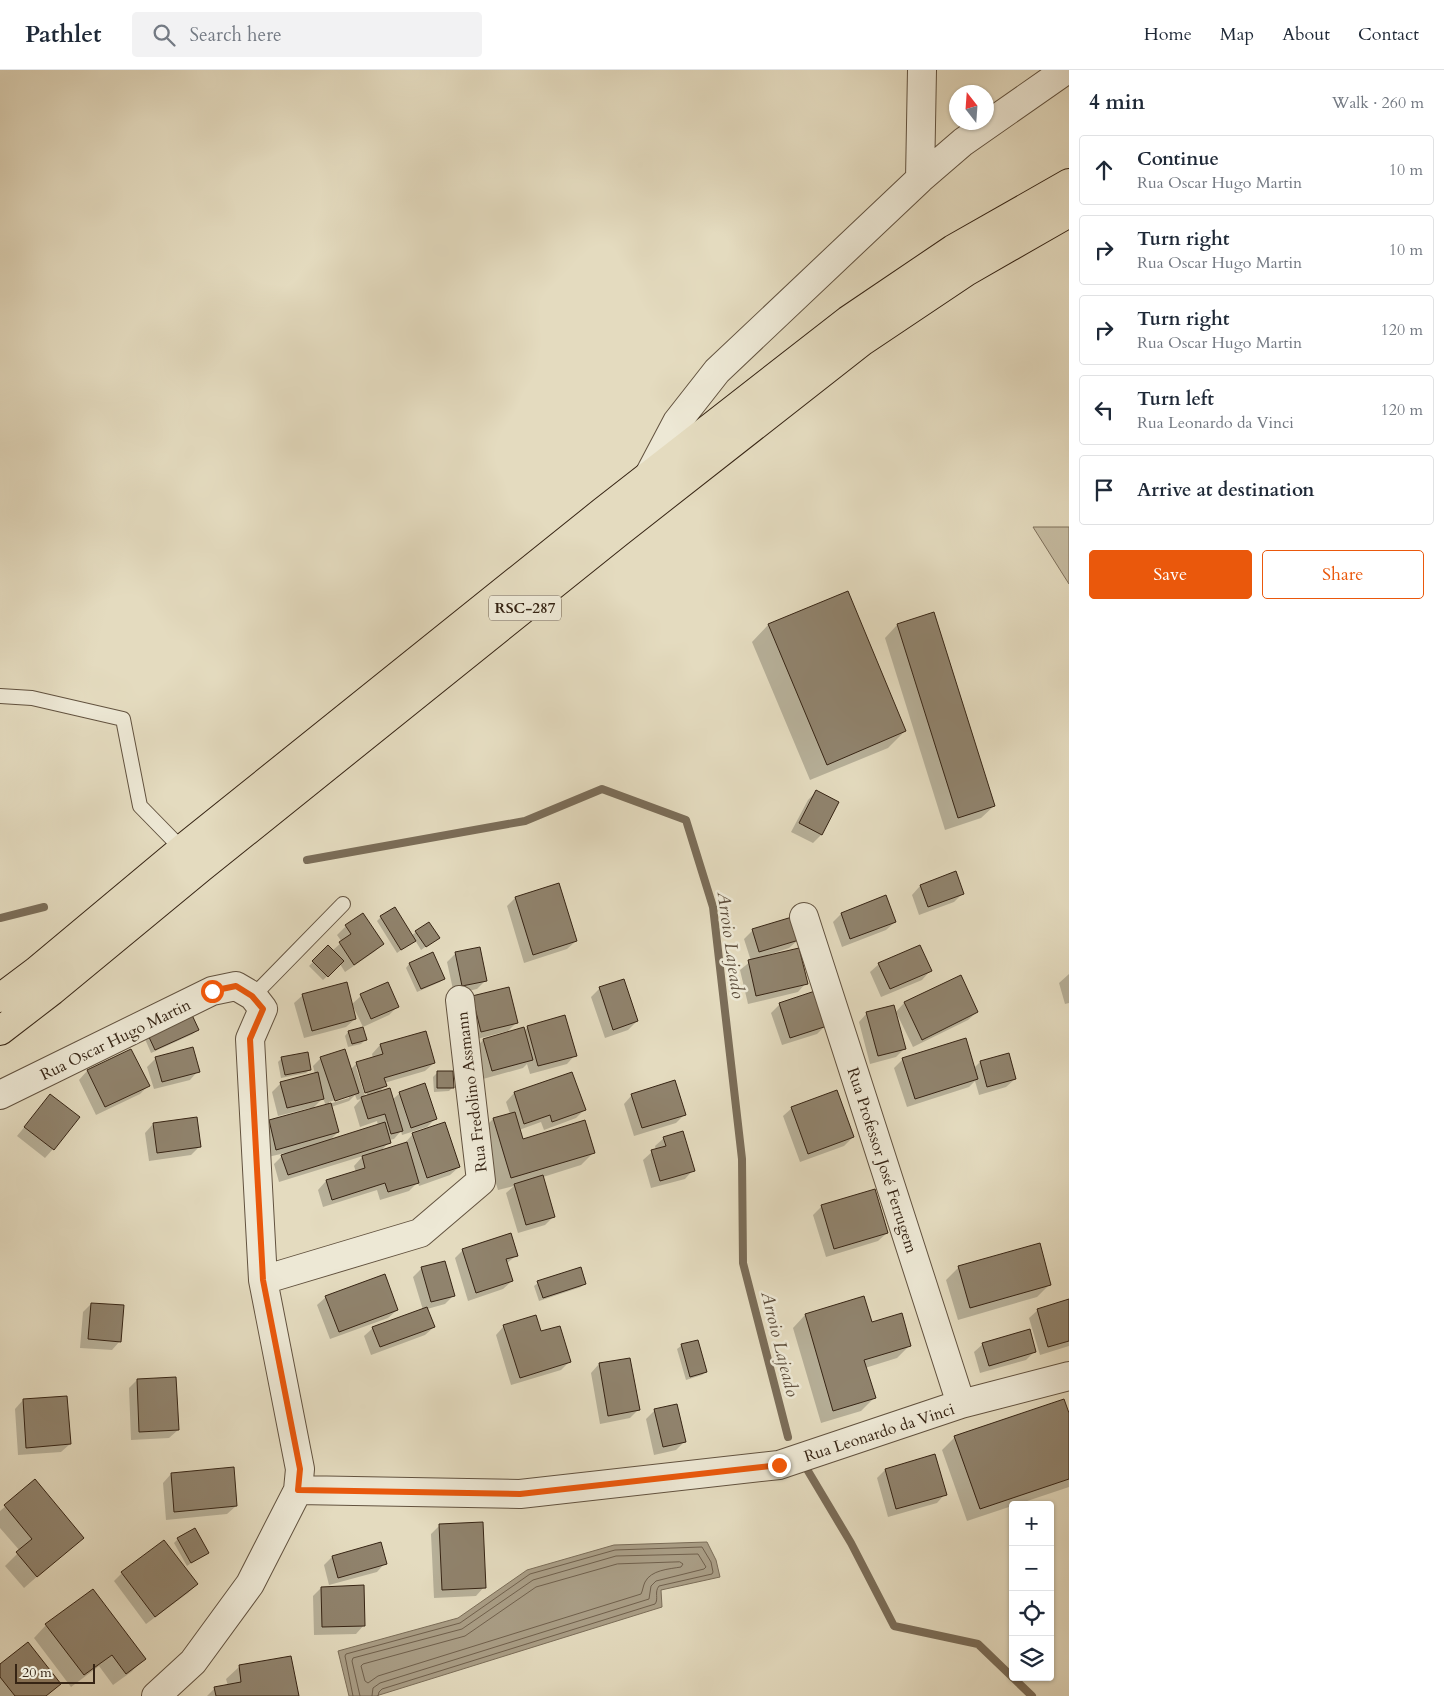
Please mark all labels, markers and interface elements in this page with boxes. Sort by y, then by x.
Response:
search box [132,12,482,57]
text: Pathlet [25,18,102,51]
icon: search [150,21,178,49]
text: Search here [190,22,282,48]
text: Home [1144,22,1192,47]
text: Map [1220,22,1254,47]
text: About [1282,22,1330,47]
text: Contact [1358,22,1419,47]
north arrow [949,85,994,130]
text: 4 min [1089,88,1145,117]
text: Walk · 260 m [1332,92,1424,114]
text: Continue [1137,146,1219,172]
icon: ahead [1090,156,1118,184]
text: 10 m [1389,159,1423,181]
text: Rua Oscar Hugo Martin [1137,172,1302,194]
text: Turn right [1137,226,1229,252]
icon: right [1090,236,1118,264]
text: 10 m [1389,239,1423,261]
text: Rua Oscar Hugo Martin [1137,252,1302,274]
text: Turn right [1137,306,1229,332]
icon: right [1090,316,1118,344]
text: 120 m [1381,319,1423,341]
text: Rua Oscar Hugo Martin [1137,332,1302,354]
text: Turn left [1137,386,1214,412]
icon: left [1090,396,1118,424]
text: 120 m [1381,399,1423,421]
text: Rua Leonardo da Vinci [1137,412,1294,434]
icon: arrive [1090,476,1118,504]
text: Arrive at destination [1137,477,1314,503]
button: Save [1089,550,1252,599]
button: Share [1262,550,1424,599]
road number: RSC-287 [489,596,561,620]
water label: Arroio Lajeado [710,889,750,1000]
route start [201,980,224,1003]
street label: Rua Oscar Hugo Martin [36,994,194,1086]
street label: Rua Fredolino Assmann [451,1010,493,1174]
street label: Rua Professor José Ferrugem [842,1065,923,1257]
water label: Arroio Lajeado [754,1288,805,1399]
street label: Rua Leonardo da Vinci [801,1398,958,1468]
route end [768,1454,791,1477]
map controls [1009,1501,1054,1681]
button: + [1009,1501,1054,1546]
button: − [1009,1546,1054,1591]
button: locate [1009,1591,1054,1636]
button: layers [1009,1636,1054,1681]
scale bar [15,1661,95,1684]
text: 20 m [22,1663,52,1682]

